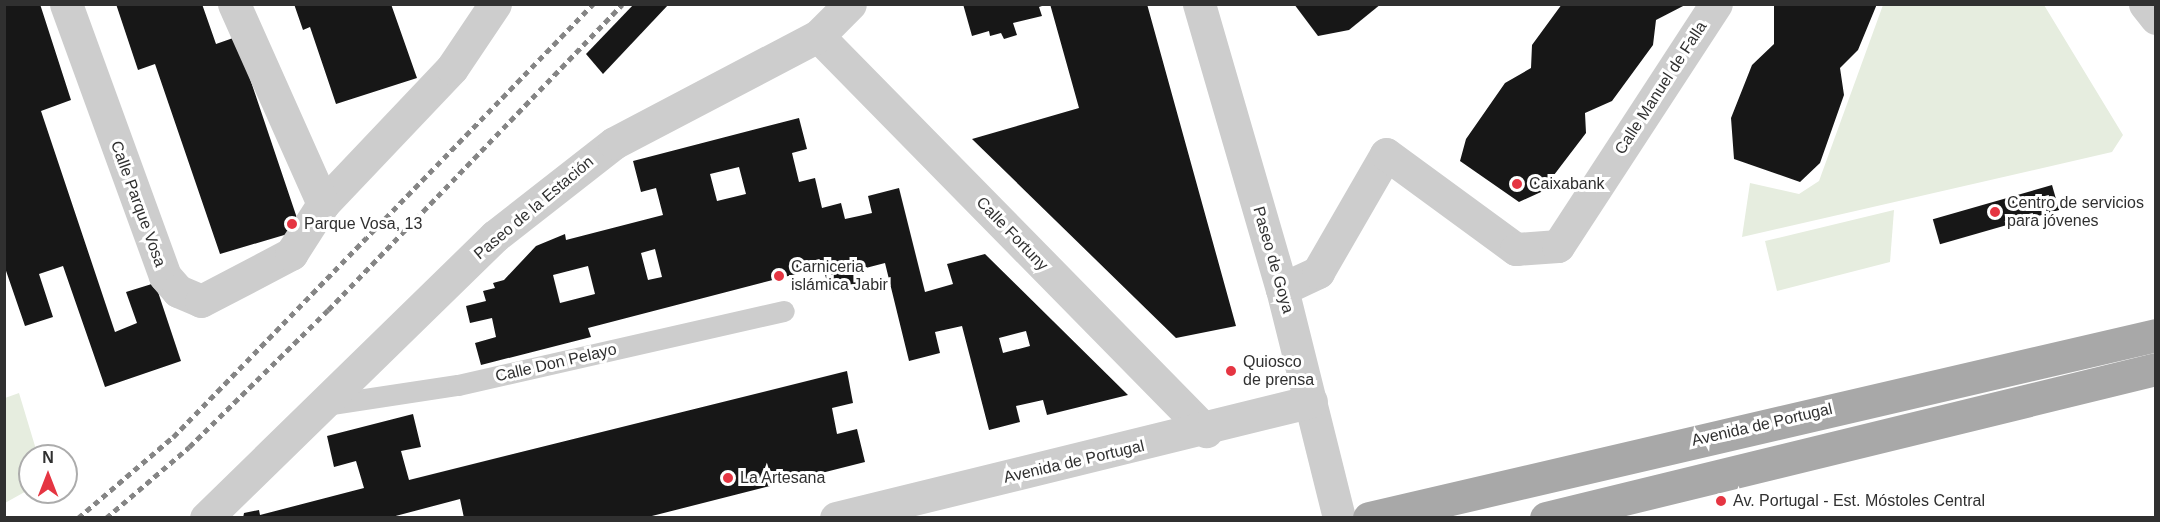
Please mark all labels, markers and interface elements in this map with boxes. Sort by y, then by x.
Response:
street label: Calle Manuel de Falla [1611,18,1711,158]
street label: Calle Parque Vosa [106,138,170,270]
street label: Paseo de la Estación [470,152,598,264]
place label: Caixabank [1529,174,1605,194]
marker: Caixabank [1510,177,1524,191]
street label: Calle Fortuny [972,193,1052,275]
place label: Centro de servicios para jóvenes [2007,193,2144,231]
street label: Paseo de Goya [1249,204,1297,316]
marker: Centro de servicios para jóvenes [1988,205,2002,219]
place label: Parque Vosa, 13 [304,214,422,234]
marker: Parque Vosa, 13 [285,217,299,231]
place label: Carniceria islámica Jabir [791,257,888,295]
marker: Carniceria islámica Jabir [772,269,786,283]
street label: Calle Don Pelayo [494,340,618,386]
place label: Quiosco de prensa [1243,352,1314,390]
marker: Quiosco de prensa [1224,364,1238,378]
street label: Avenida de Portugal [1690,399,1834,451]
street label: Avenida de Portugal [1002,436,1146,488]
north arrow [18,444,78,504]
text: N [42,449,54,466]
place label: La Artesana [740,468,826,488]
marker: La Artesana [721,471,735,485]
place label: Av. Portugal - Est. Móstoles Central [1733,491,1985,511]
marker: Av. Portugal - Est. Móstoles Central [1714,494,1728,508]

